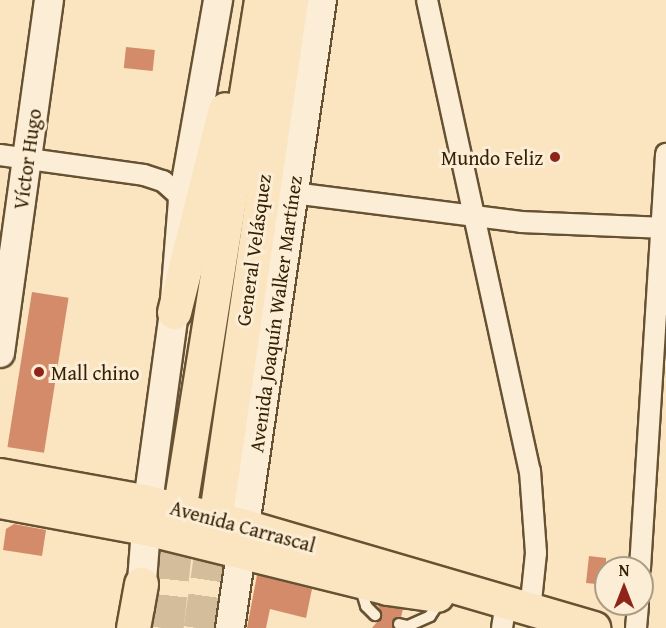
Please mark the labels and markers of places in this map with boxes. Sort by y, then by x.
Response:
place label: Mundo Feliz [441,145,543,169]
marker: Mundo Feliz [548,150,562,164]
place label: Mall chino [51,360,139,384]
marker: Mall chino [32,365,46,379]

